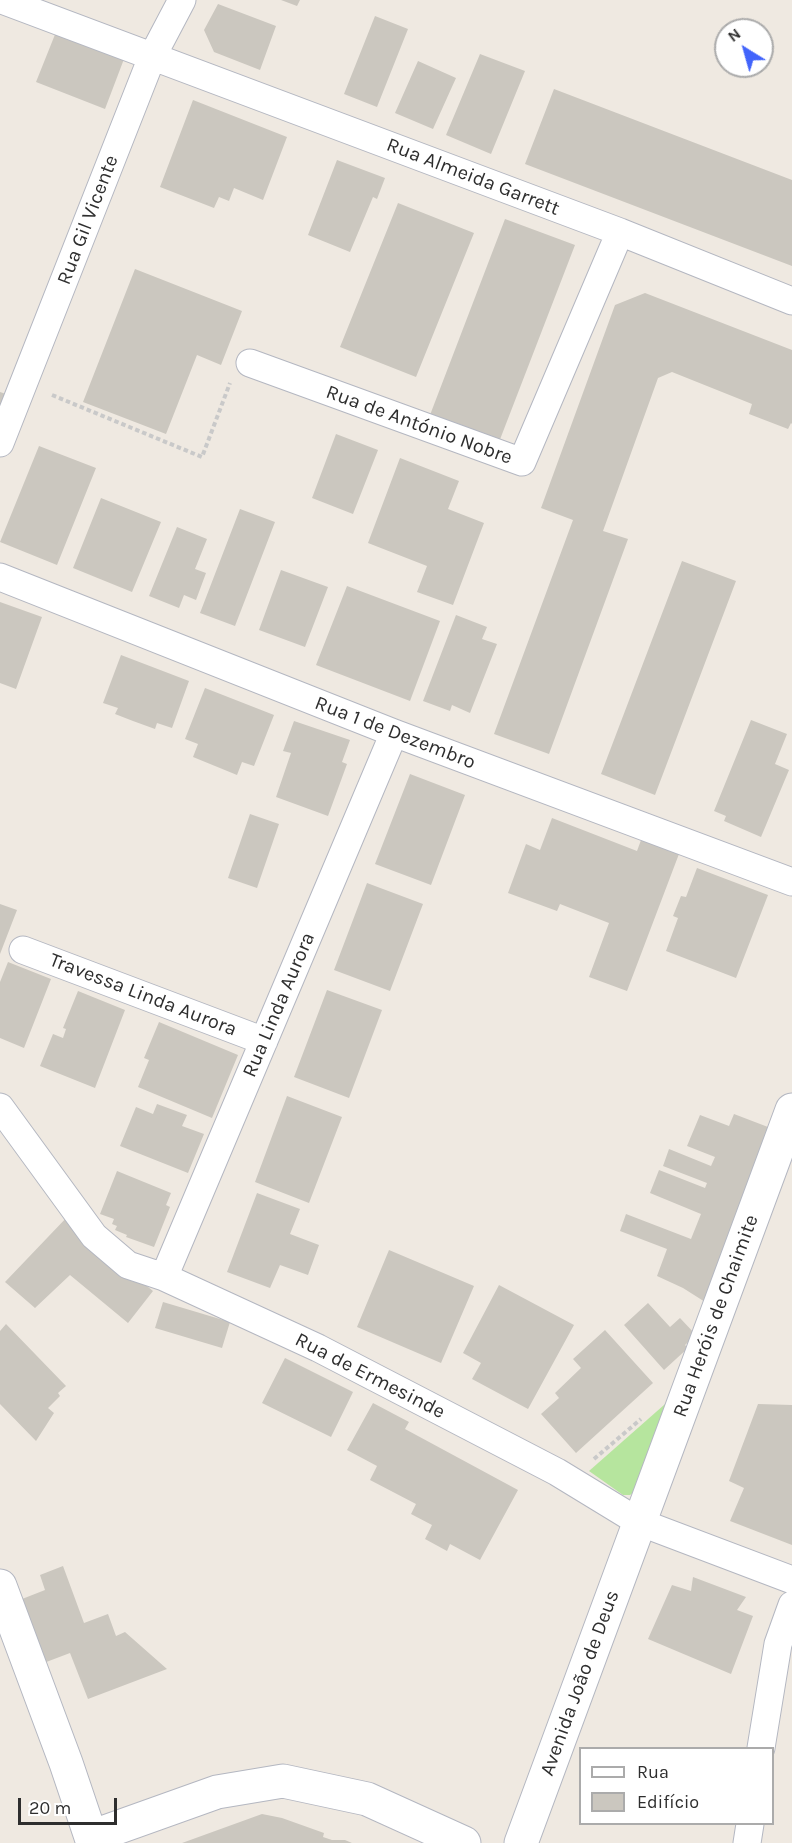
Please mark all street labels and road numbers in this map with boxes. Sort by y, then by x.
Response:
street label: Rua Almeida Garrett [383,133,563,221]
street label: Rua Gil Vicente [52,152,124,288]
street label: Rua de António Nobre [322,380,516,470]
street label: Rua 1 de Dezembro [311,691,479,775]
street label: Rua Linda Aurora [238,929,320,1081]
street label: Travessa Linda Aurora [46,948,240,1042]
street label: Rua Heróis de Chaimite [668,1211,764,1421]
street label: Rua de Ermesinde [291,1328,449,1424]
street label: Avenida João de Deus [535,1587,625,1779]

